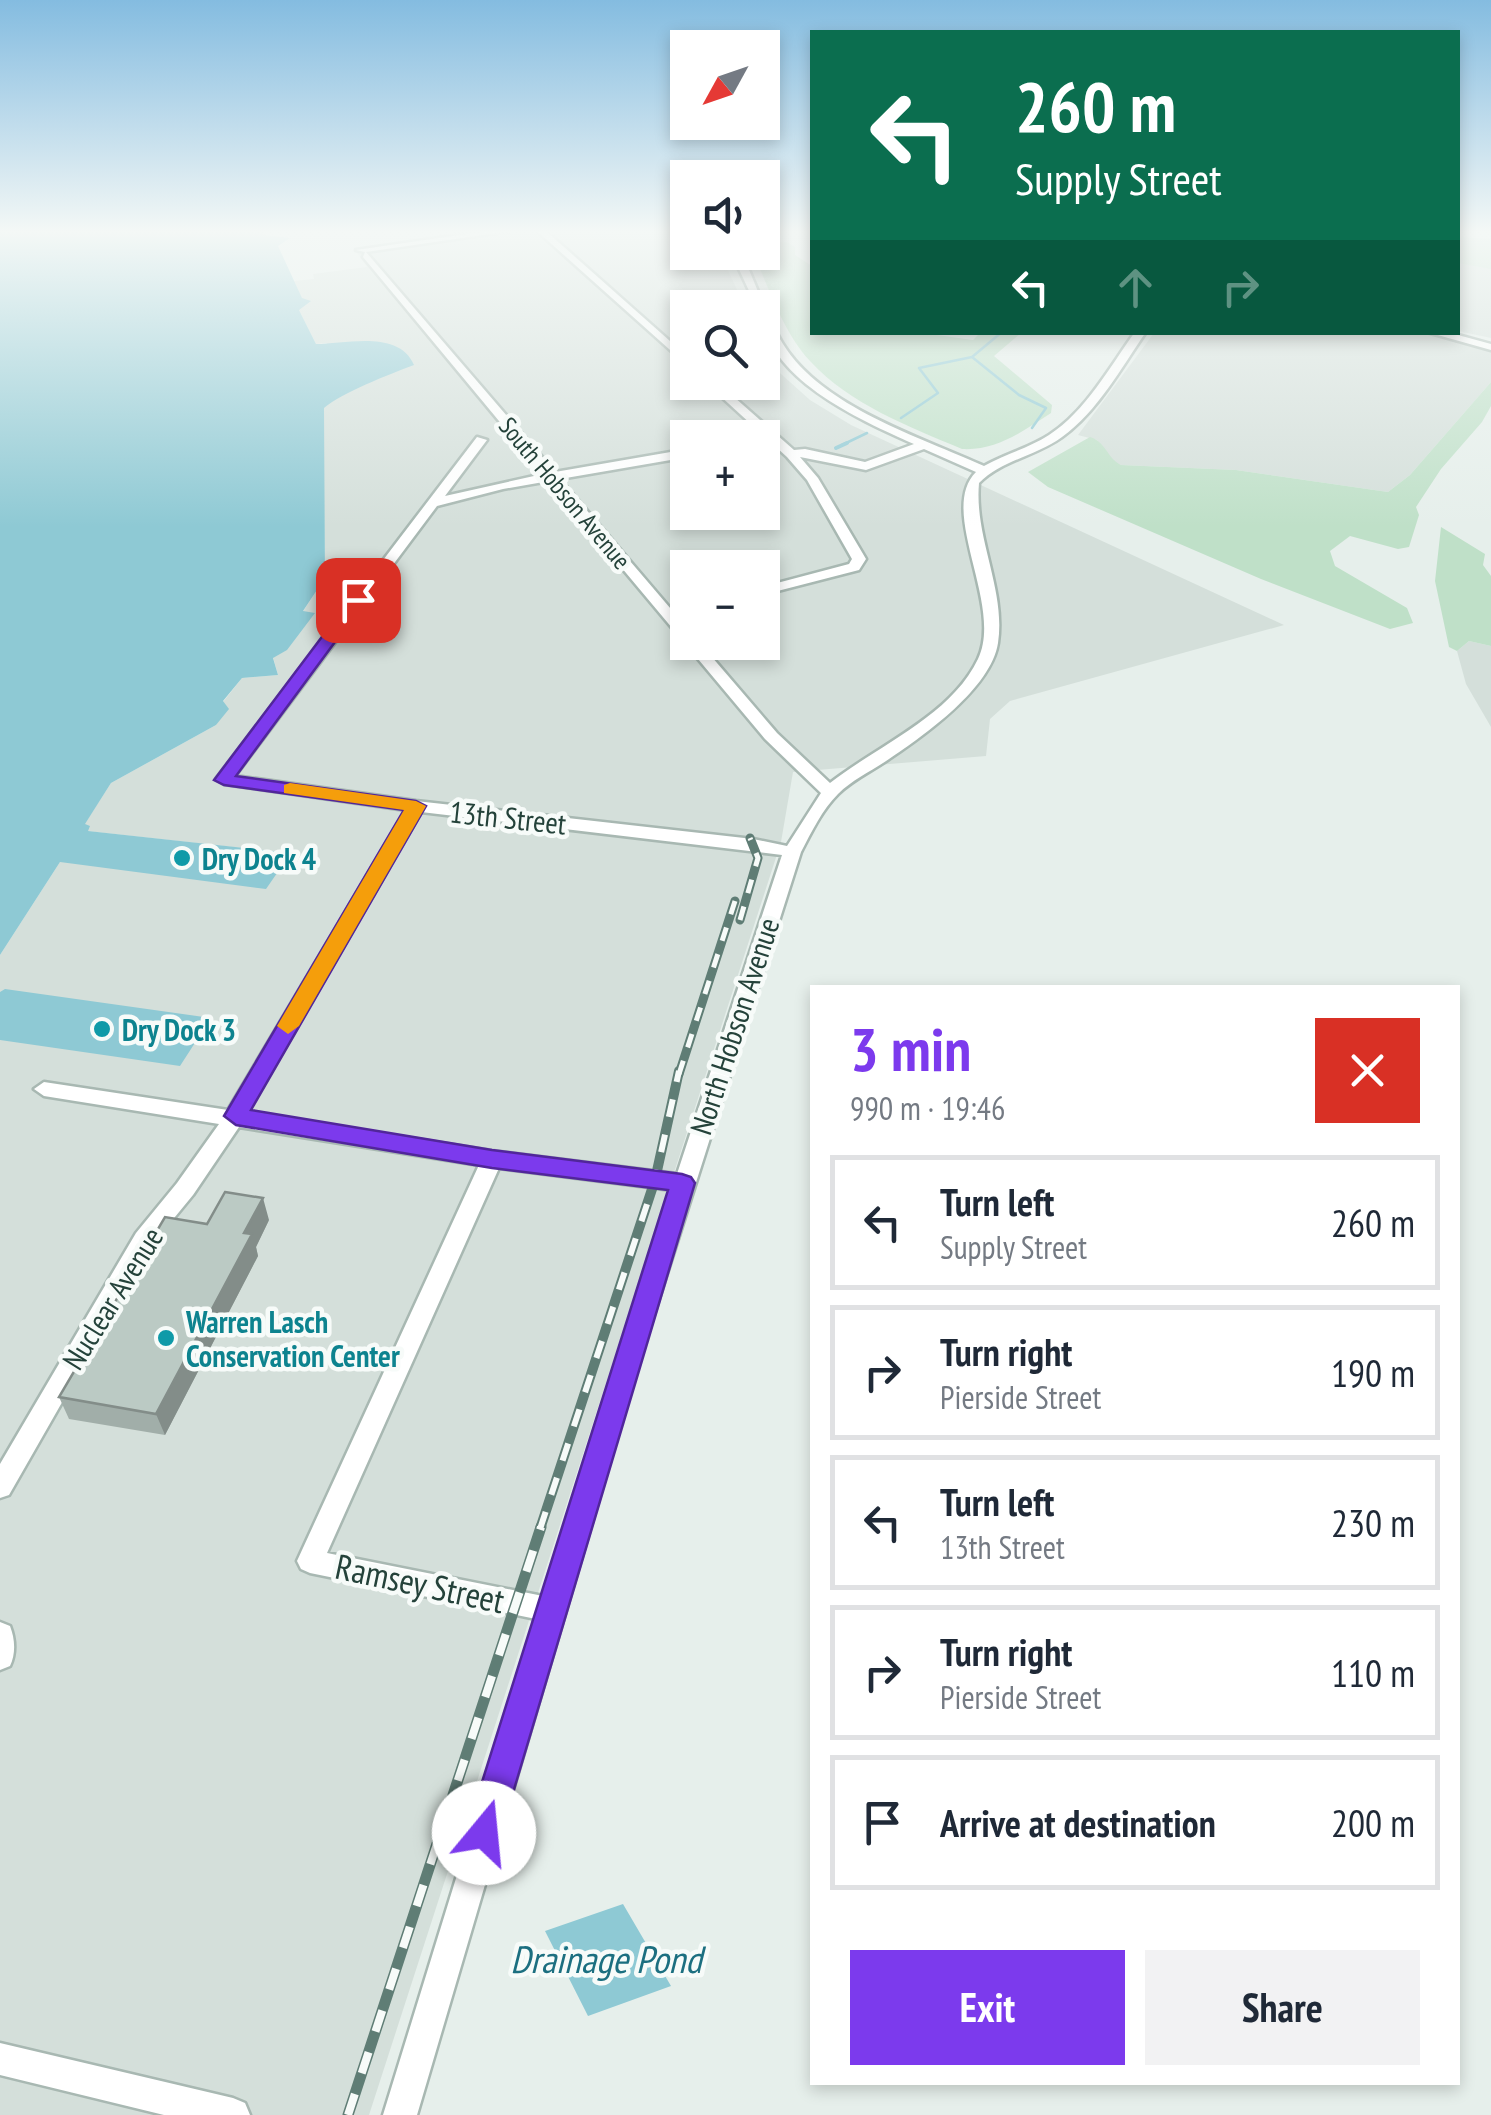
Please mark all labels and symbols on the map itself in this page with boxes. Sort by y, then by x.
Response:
north arrow [670,30,780,140]
street label: South Hobson Avenue [492,410,638,576]
pin [316,558,401,643]
street label: 13th Street [448,791,569,843]
place label: Dry Dock 4 [202,839,316,878]
marker: Dry Dock 4 [171,847,193,869]
street label: North Hobson Avenue [681,913,787,1139]
place label: Dry Dock 3 [122,1010,236,1049]
marker: Dry Dock 3 [91,1018,113,1040]
street label: Nuclear Avenue [53,1219,171,1377]
place label: Warren Lasch Conservation Center [185,1302,400,1375]
marker: Warren Lasch Conservation Center [155,1327,177,1349]
street label: Ramsey Street [331,1543,509,1623]
position arrow [432,1781,536,1885]
water label: Drainage Pond [510,1934,706,1983]

